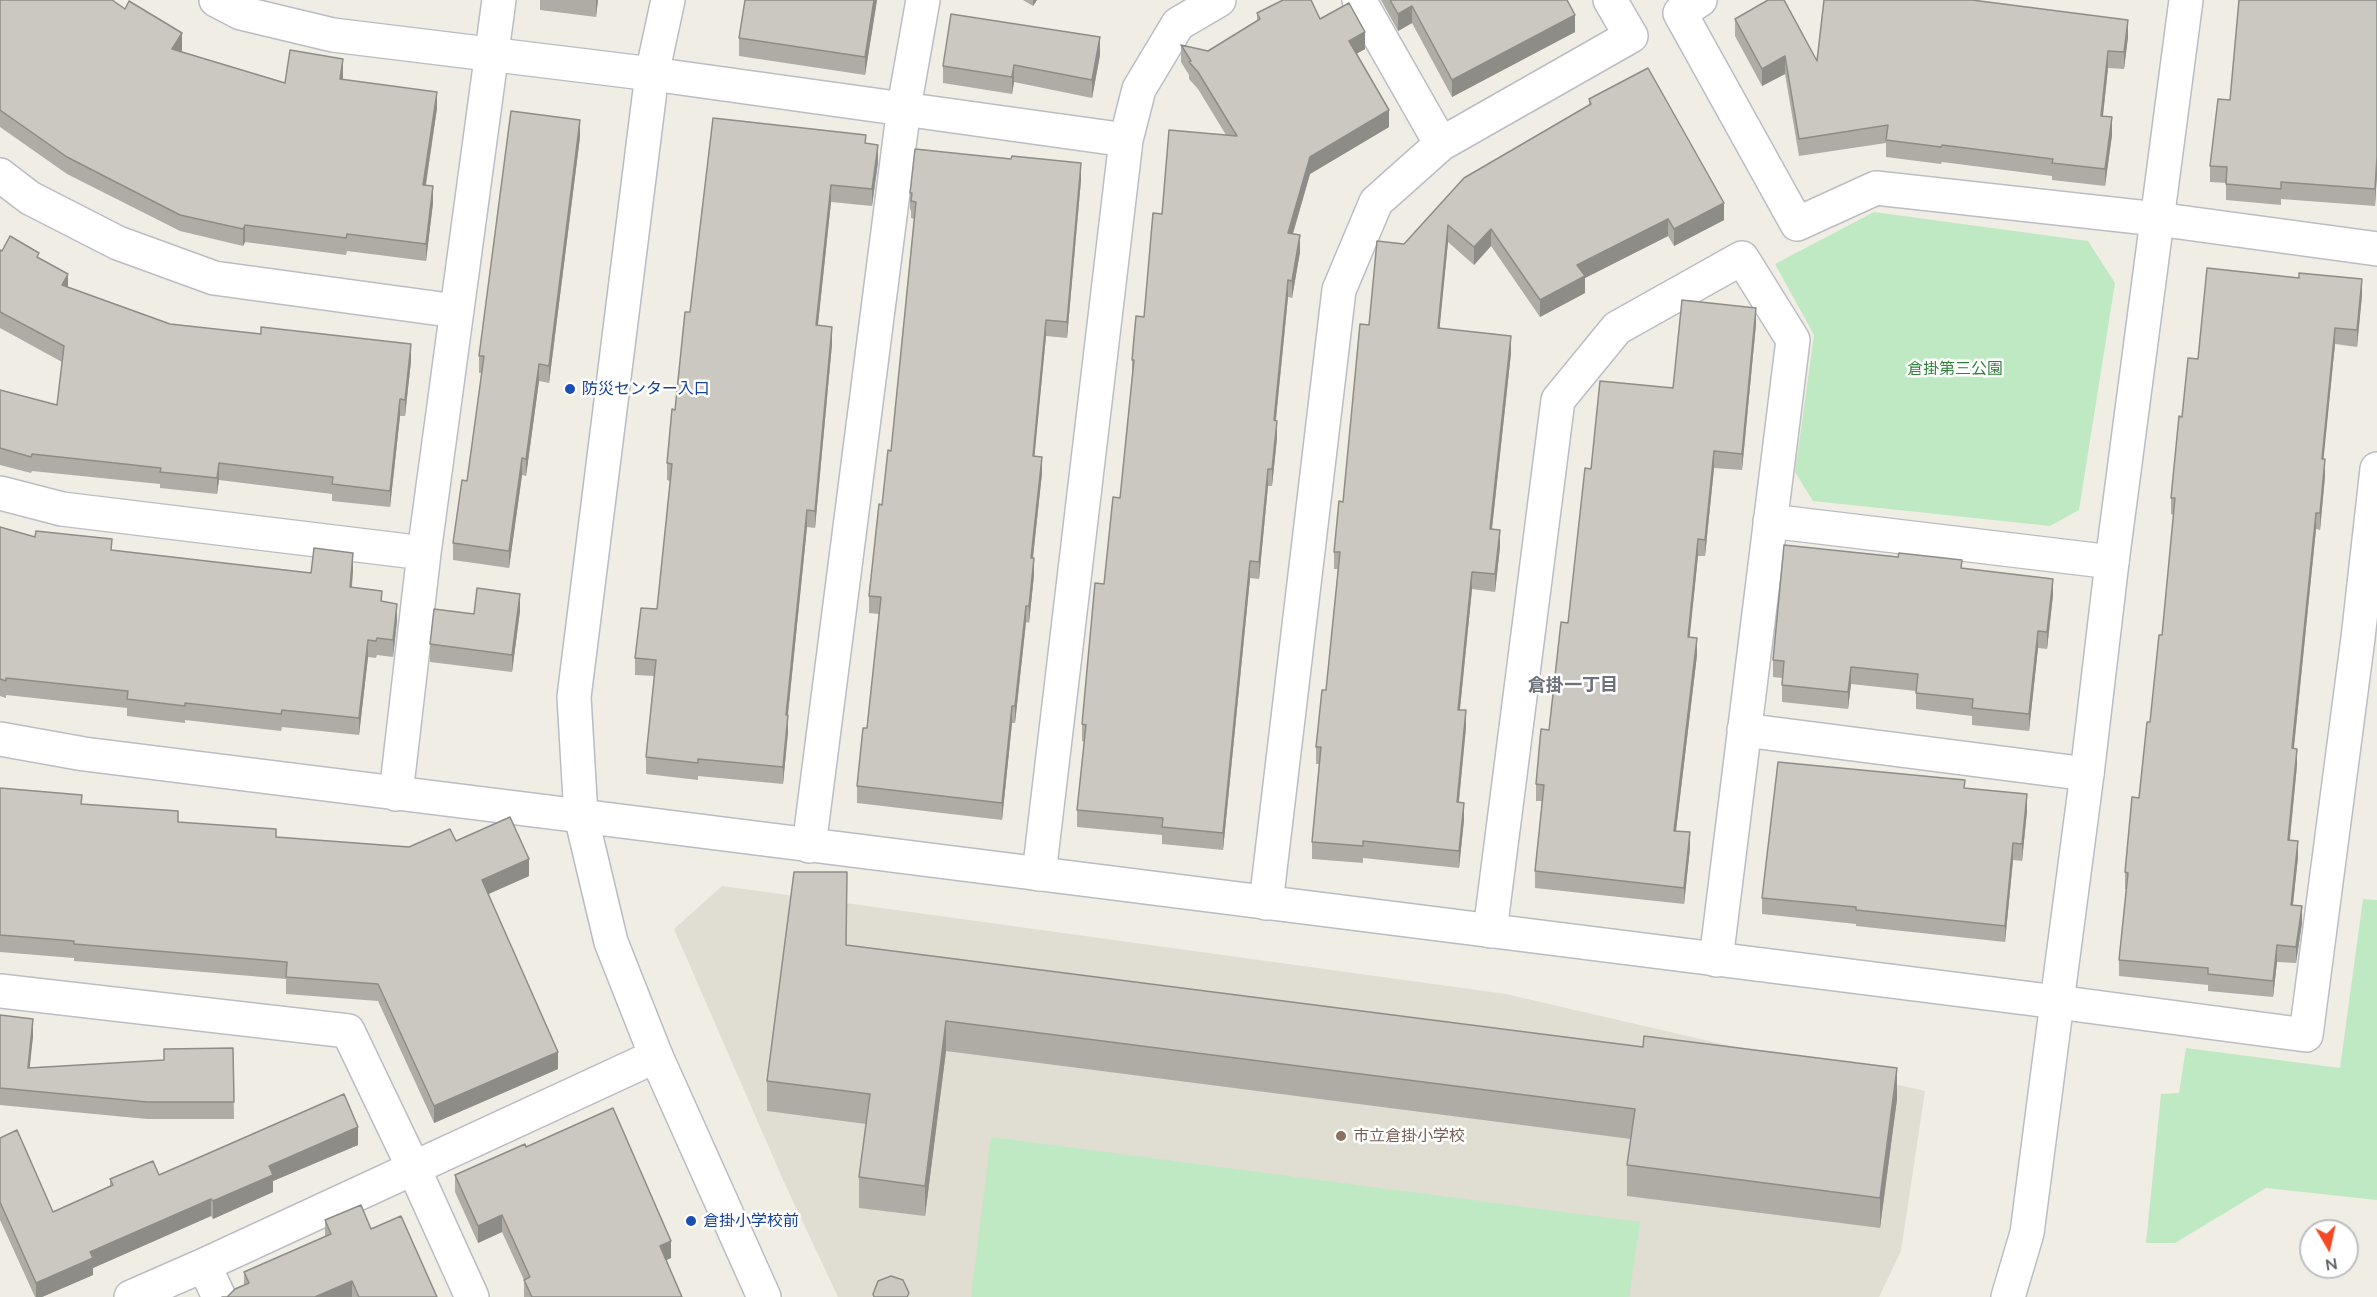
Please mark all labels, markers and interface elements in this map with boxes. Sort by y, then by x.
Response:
park label: 倉掛第三公園 [1907,359,2003,379]
place label: 防災センター入口 [582,379,710,399]
marker: 防災センター入口 [563,382,577,396]
district label: 倉掛一丁目 [1528,675,1618,697]
place label: 市立倉掛小学校 [1353,1126,1465,1146]
marker: 市立倉掛小学校 [1334,1129,1348,1143]
place label: 倉掛小学校前 [703,1211,799,1231]
marker: 倉掛小学校前 [684,1214,698,1228]
north arrow [2299,1219,2359,1279]
text: N [2324,1254,2339,1276]

